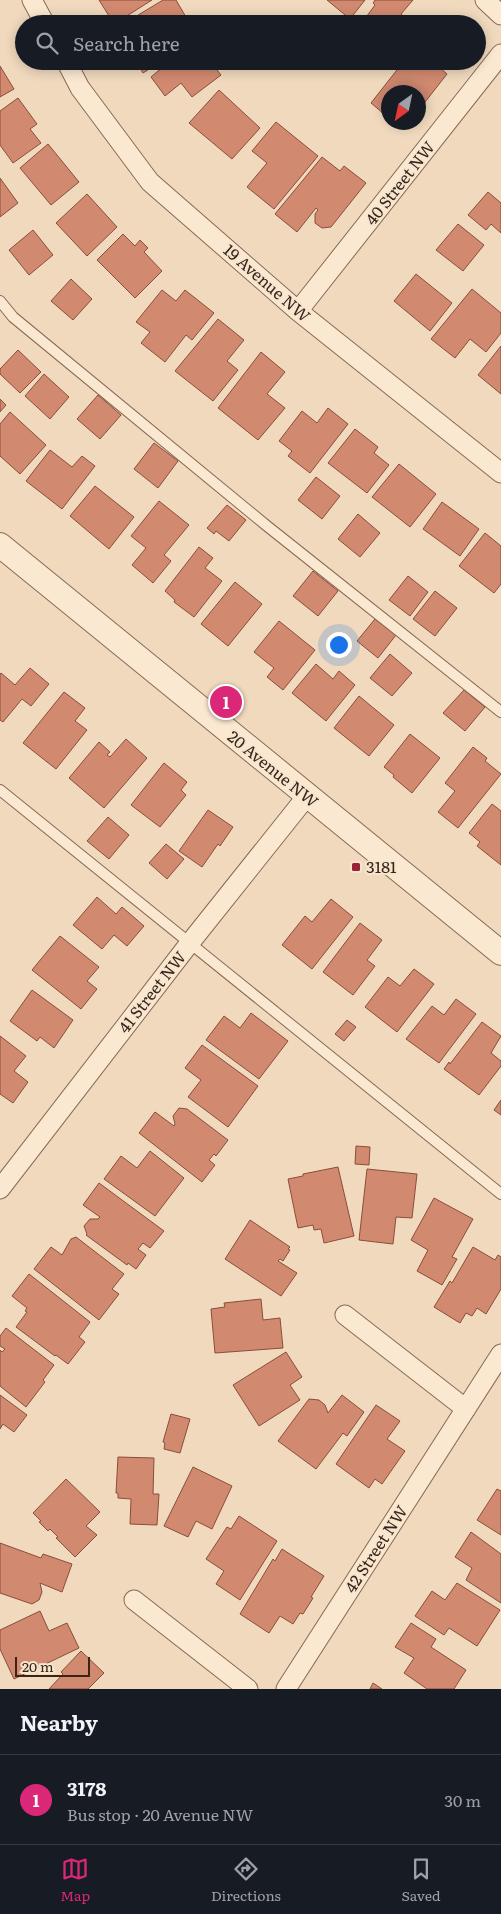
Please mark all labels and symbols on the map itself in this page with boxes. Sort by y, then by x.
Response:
north arrow [381,85,426,130]
street label: 40 Street NW [359,135,440,230]
street label: 19 Avenue NW [219,238,317,327]
your location [326,632,352,658]
pin: 1 [210,683,242,721]
street label: 20 Avenue NW [223,724,325,813]
place label: 3181 [366,854,397,878]
marker: 3181 [350,861,362,873]
street label: 41 Street NW [111,945,191,1038]
street label: 42 Street NW [338,1500,413,1597]
scale bar [15,1654,90,1677]

